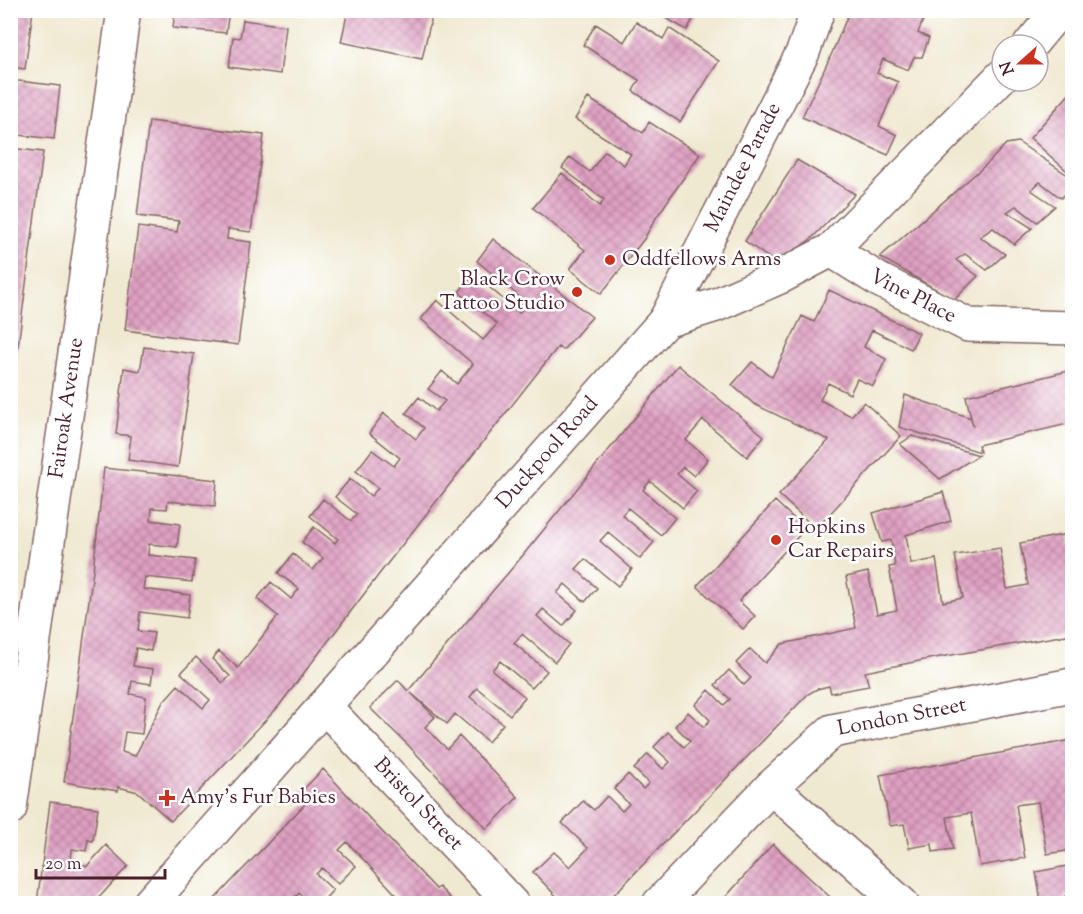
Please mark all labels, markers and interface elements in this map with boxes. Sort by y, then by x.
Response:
north arrow [990,33,1050,93]
text: N [995,57,1021,78]
street label: Maindee Parade [698,98,789,238]
place label: Oddfellows Arms [622,245,781,275]
marker: Oddfellows Arms [603,253,617,267]
street label: Vine Place [863,262,961,332]
place label: Black Crow Tattoo Studio [440,265,565,319]
marker: Black Crow Tattoo Studio [570,285,584,299]
street label: Fairoak Avenue [42,336,92,481]
street label: Duckpool Road [490,390,606,516]
place label: Hopkins Car Repairs [788,513,894,567]
marker: Hopkins Car Repairs [769,533,783,547]
street label: London Street [835,691,969,745]
street label: Bristol Street [366,751,469,858]
place label: Amy’s Fur Babies [180,783,336,813]
marker: Amy’s Fur Babies [158,789,176,807]
scale bar [36,842,165,880]
text: 20 m [45,852,82,878]

